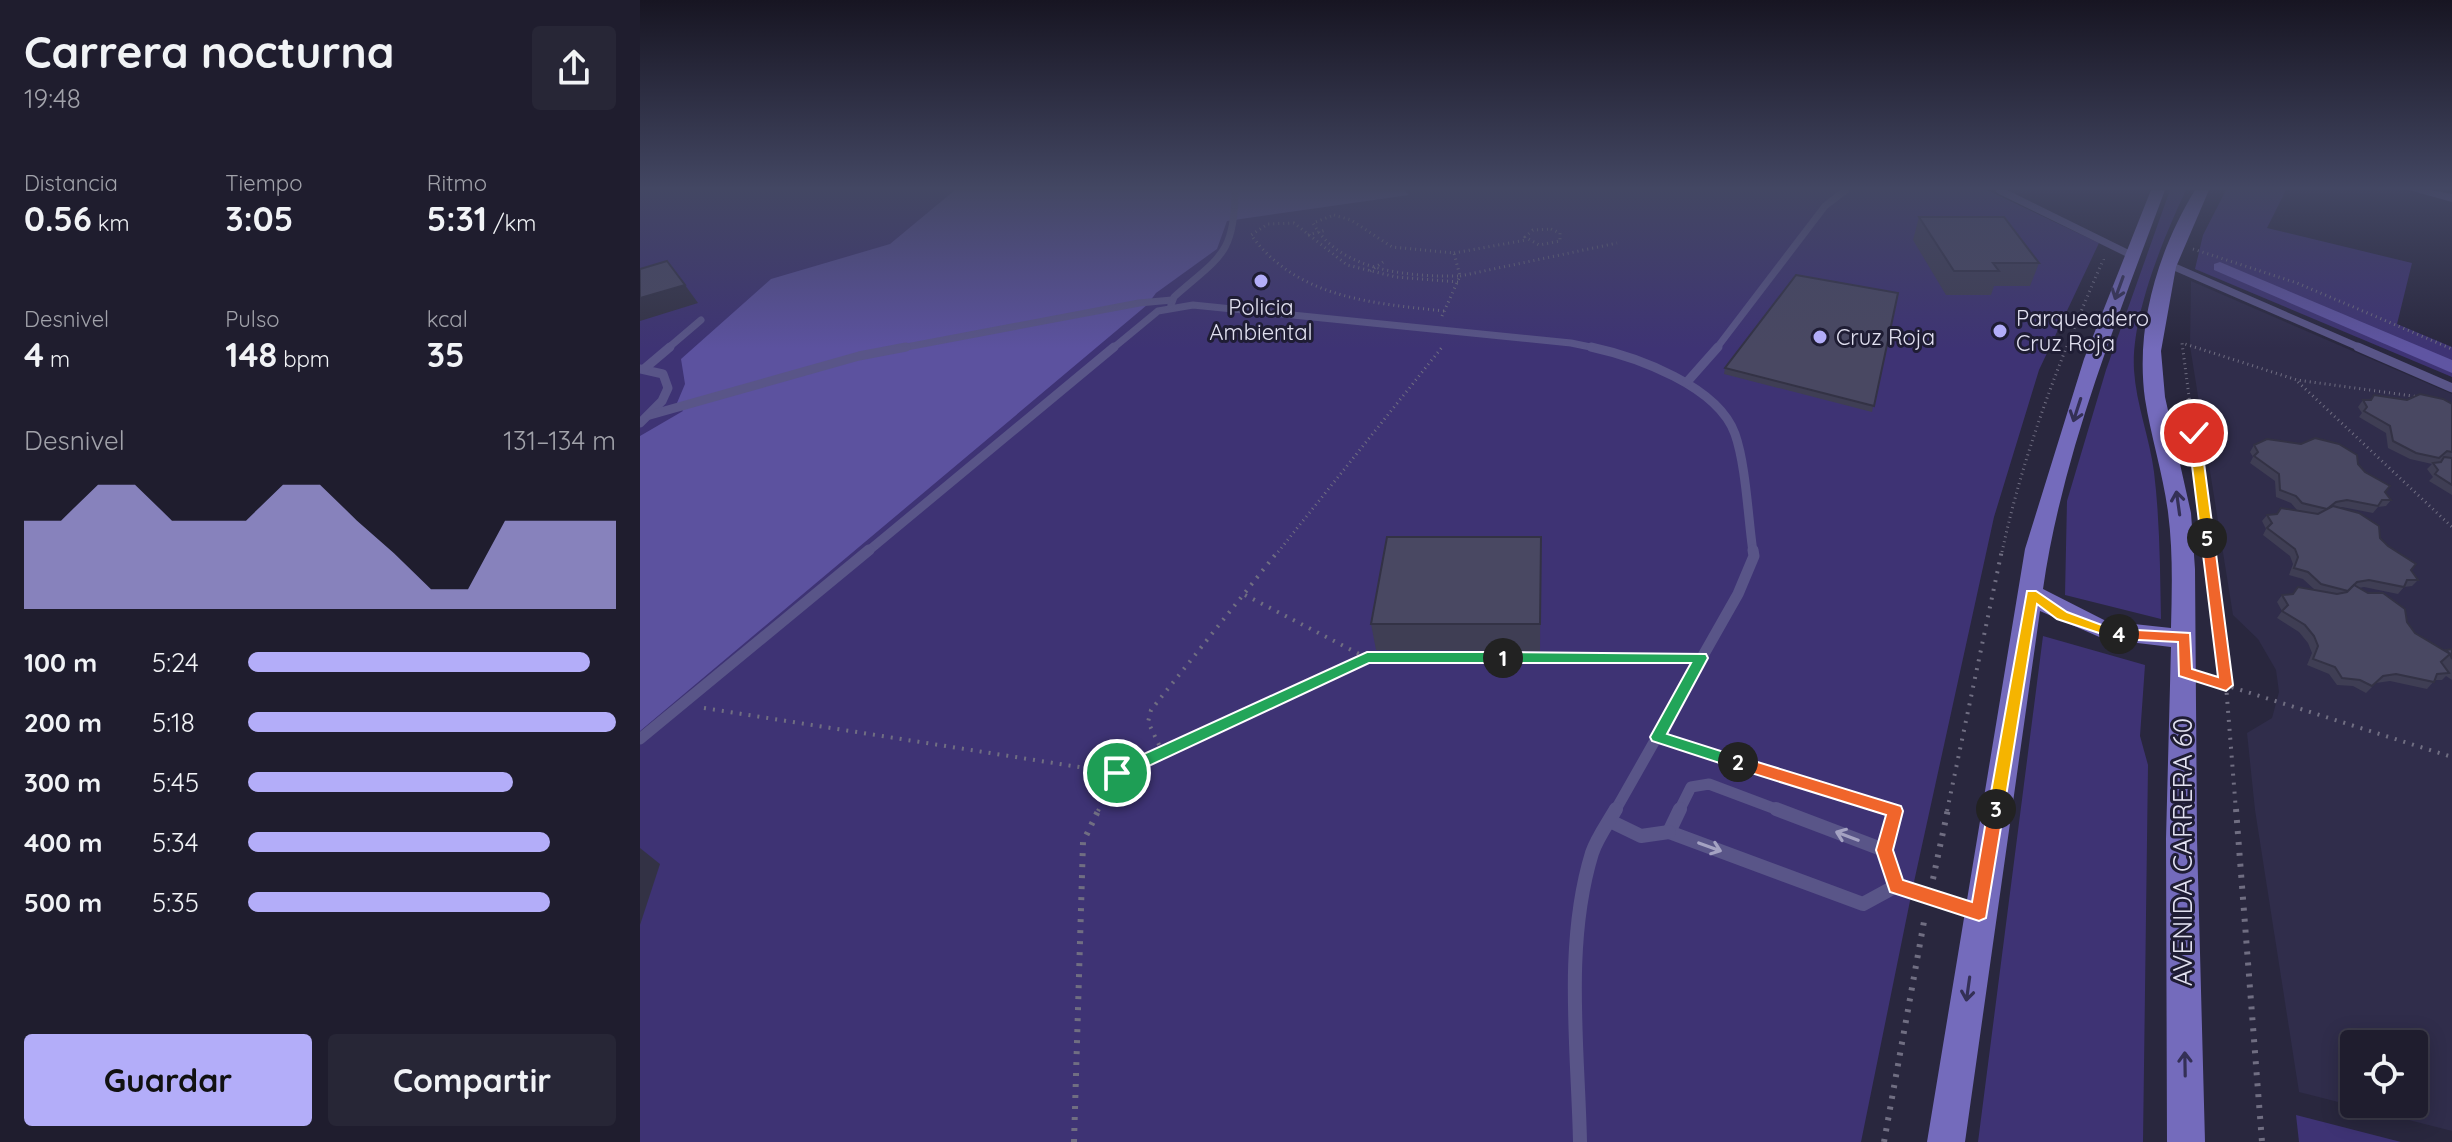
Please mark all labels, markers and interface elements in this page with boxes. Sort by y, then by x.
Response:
text: Carrera nocturna [24,24,394,79]
button: share [532,26,616,110]
text: 19:48 [24,82,81,115]
text: Distancia [24,169,118,197]
text: Tiempo [225,169,302,197]
text: Ritmo [427,169,487,197]
text: 0.56 [24,197,92,240]
text: 3:05 [225,197,293,240]
text: 5:31 [427,197,487,240]
text: km [92,209,130,237]
text: /km [487,209,536,237]
marker: Policia Ambiental [1252,272,1270,290]
one-way arrow [2111,275,2126,300]
place label: Policia Ambiental [1209,293,1313,346]
place label: Parqueadero Cruz Roja [2016,304,2149,357]
text: Desnivel [24,305,109,333]
text: Pulso [225,305,280,333]
text: kcal [427,305,468,333]
marker: Parqueadero Cruz Roja [1991,322,2009,340]
place label: Cruz Roja [1836,323,1935,351]
marker: Cruz Roja [1811,328,1829,346]
text: 4 [24,333,44,376]
text: 148 [225,333,277,376]
text: 35 [427,333,465,376]
text: m [44,345,70,373]
text: bpm [277,345,330,373]
one-way arrow [2069,397,2084,423]
pin [2160,399,2228,467]
icon: check [2172,411,2216,455]
text: Desnivel [24,424,125,457]
text: 131–134 m [503,424,616,457]
one-way arrow [2170,491,2185,516]
pin: 5 [2187,518,2227,558]
text: 5 [2201,524,2213,552]
pin: 4 [2099,614,2139,654]
text: 4 [2113,620,2125,648]
pin: 1 [1483,638,1523,678]
text: 1 [1499,644,1507,672]
text: 100 m [24,646,97,679]
text: 5:24 [152,646,199,679]
text: 200 m [24,706,102,739]
text: 5:18 [152,706,195,739]
street label: AVENIDA CARRERA 60 [2166,718,2199,986]
pin [1083,739,1151,807]
pin: 2 [1718,742,1758,782]
text: 2 [1732,748,1744,776]
icon: arrive [1095,751,1139,795]
text: 300 m [24,766,101,799]
text: 5:45 [152,766,199,799]
pin: 3 [1976,789,2016,829]
text: 3 [1990,795,2002,823]
text: 400 m [24,826,102,859]
text: 5:34 [152,826,198,859]
one-way arrow [1835,828,1860,842]
one-way arrow [1697,841,1722,855]
text: 500 m [24,886,102,919]
text: 5:35 [152,886,199,919]
one-way arrow [1960,976,1975,1001]
map controls [2340,1030,2428,1118]
button: locate [2340,1030,2428,1118]
button: Guardar [24,1034,312,1126]
button: Compartir [328,1034,616,1126]
one-way arrow [2177,1051,2192,1078]

